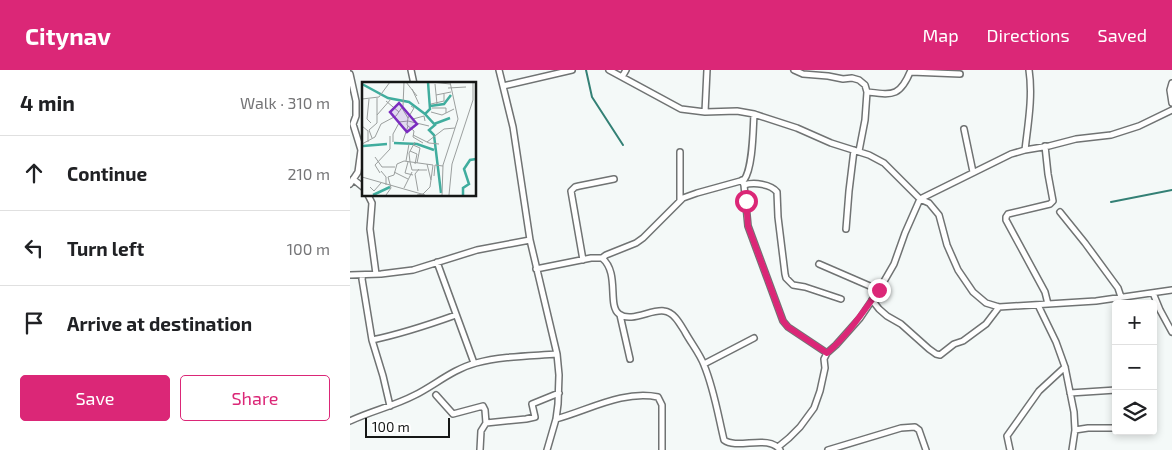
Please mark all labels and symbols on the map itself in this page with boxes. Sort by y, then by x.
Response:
inset map [362,82,476,196]
route start [735,190,758,213]
route end [868,279,891,302]
scale bar [365,415,450,438]

